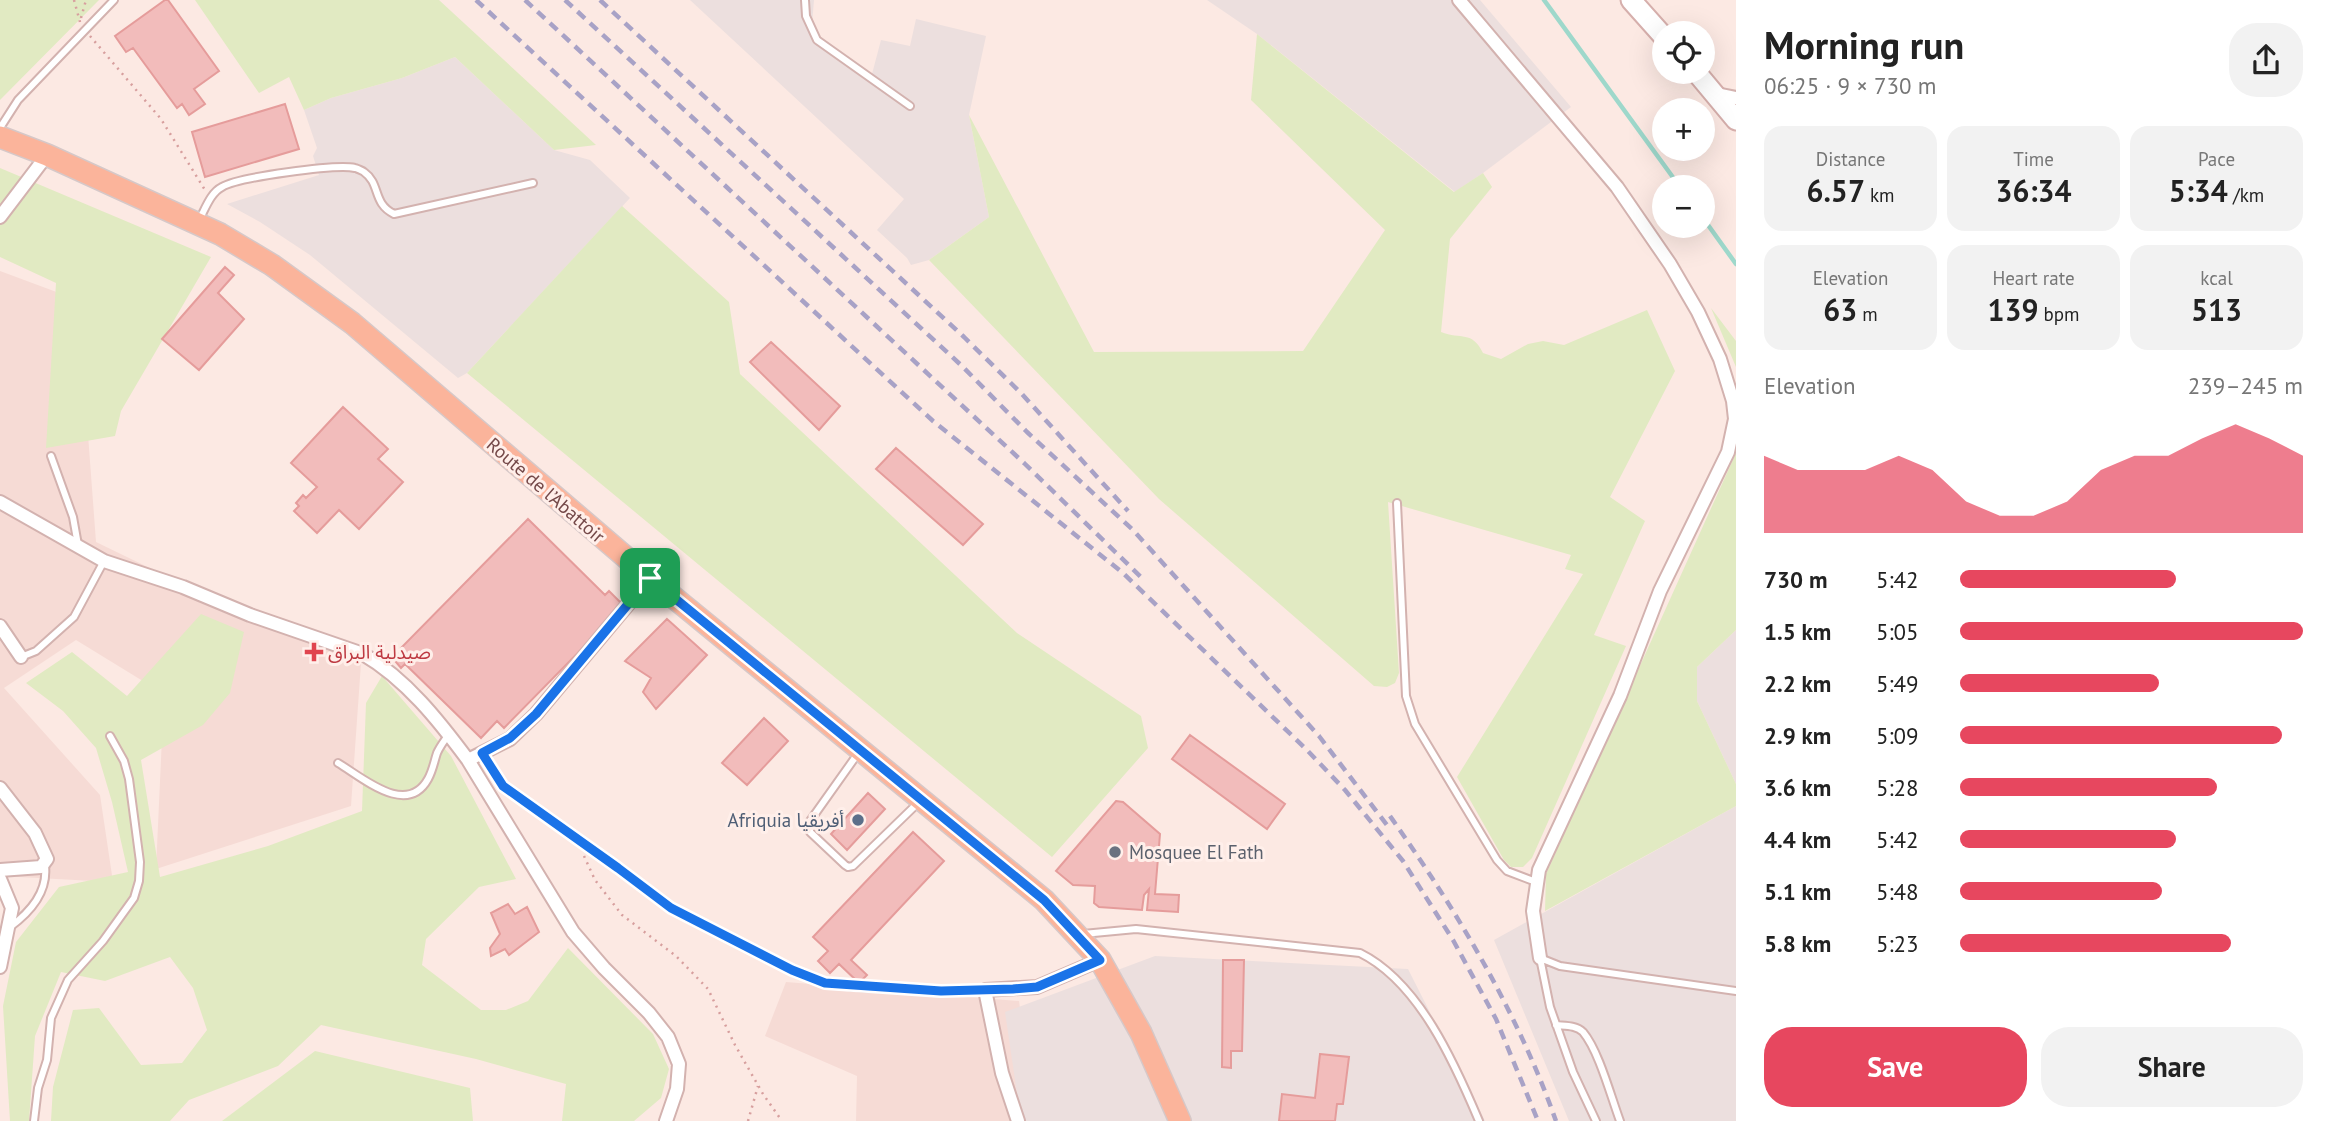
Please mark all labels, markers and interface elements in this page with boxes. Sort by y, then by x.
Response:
text: Morning run [1764,20,1964,69]
map controls [1652,21,1715,238]
button: locate [1652,21,1715,84]
button: share [2229,23,2303,97]
text: 06:25 · 9 × 730 m [1764,71,1936,100]
button: + [1652,98,1715,161]
text: Distance [1816,147,1885,171]
text: Time [2013,147,2054,171]
text: Pace [2198,147,2235,171]
text: 6.57 [1806,171,1865,210]
text: 36:34 [1995,171,2072,210]
text: 5:34 [2169,171,2228,210]
button: − [1652,175,1715,238]
text: km [1865,183,1895,207]
text: /km [2228,183,2264,207]
text: Elevation [1813,266,1888,290]
text: Heart rate [1992,266,2075,290]
text: kcal [2200,266,2233,290]
text: 63 [1823,290,1857,329]
text: 139 [1987,290,2038,329]
text: 513 [2191,290,2242,329]
text: m [1857,302,1878,326]
text: bpm [2038,302,2080,326]
text: Elevation [1764,371,1856,400]
text: 239–245 m [2188,371,2303,400]
street label: Route de l’Abattoir [482,432,610,548]
pin [620,548,680,608]
icon: arrive [631,559,669,597]
text: 730 m [1764,565,1827,594]
text: 5:42 [1876,565,1919,594]
text: 1.5 km [1764,617,1831,646]
text: 5:05 [1876,617,1919,646]
place label: صيدلية البراق [328,640,431,664]
marker: صيدلية البراق [306,644,322,660]
text: 2.2 km [1764,669,1831,698]
text: 5:49 [1876,669,1919,698]
text: 2.9 km [1764,721,1831,750]
text: 5:09 [1876,721,1919,750]
text: 3.6 km [1764,773,1831,802]
text: 5:28 [1876,773,1919,802]
place label: Afriquia أفريقيا [728,808,844,832]
marker: Afriquia أفريقيا [850,812,866,828]
text: 4.4 km [1764,825,1831,854]
text: 5:42 [1876,825,1919,854]
place label: Mosquee El Fath [1129,840,1264,864]
marker: Mosquee El Fath [1107,844,1123,860]
text: 5.1 km [1764,877,1831,906]
text: 5:48 [1876,877,1919,906]
text: 5.8 km [1764,929,1831,958]
text: 5:23 [1876,929,1919,958]
button: Save [1764,1027,2027,1107]
button: Share [2041,1027,2303,1107]

